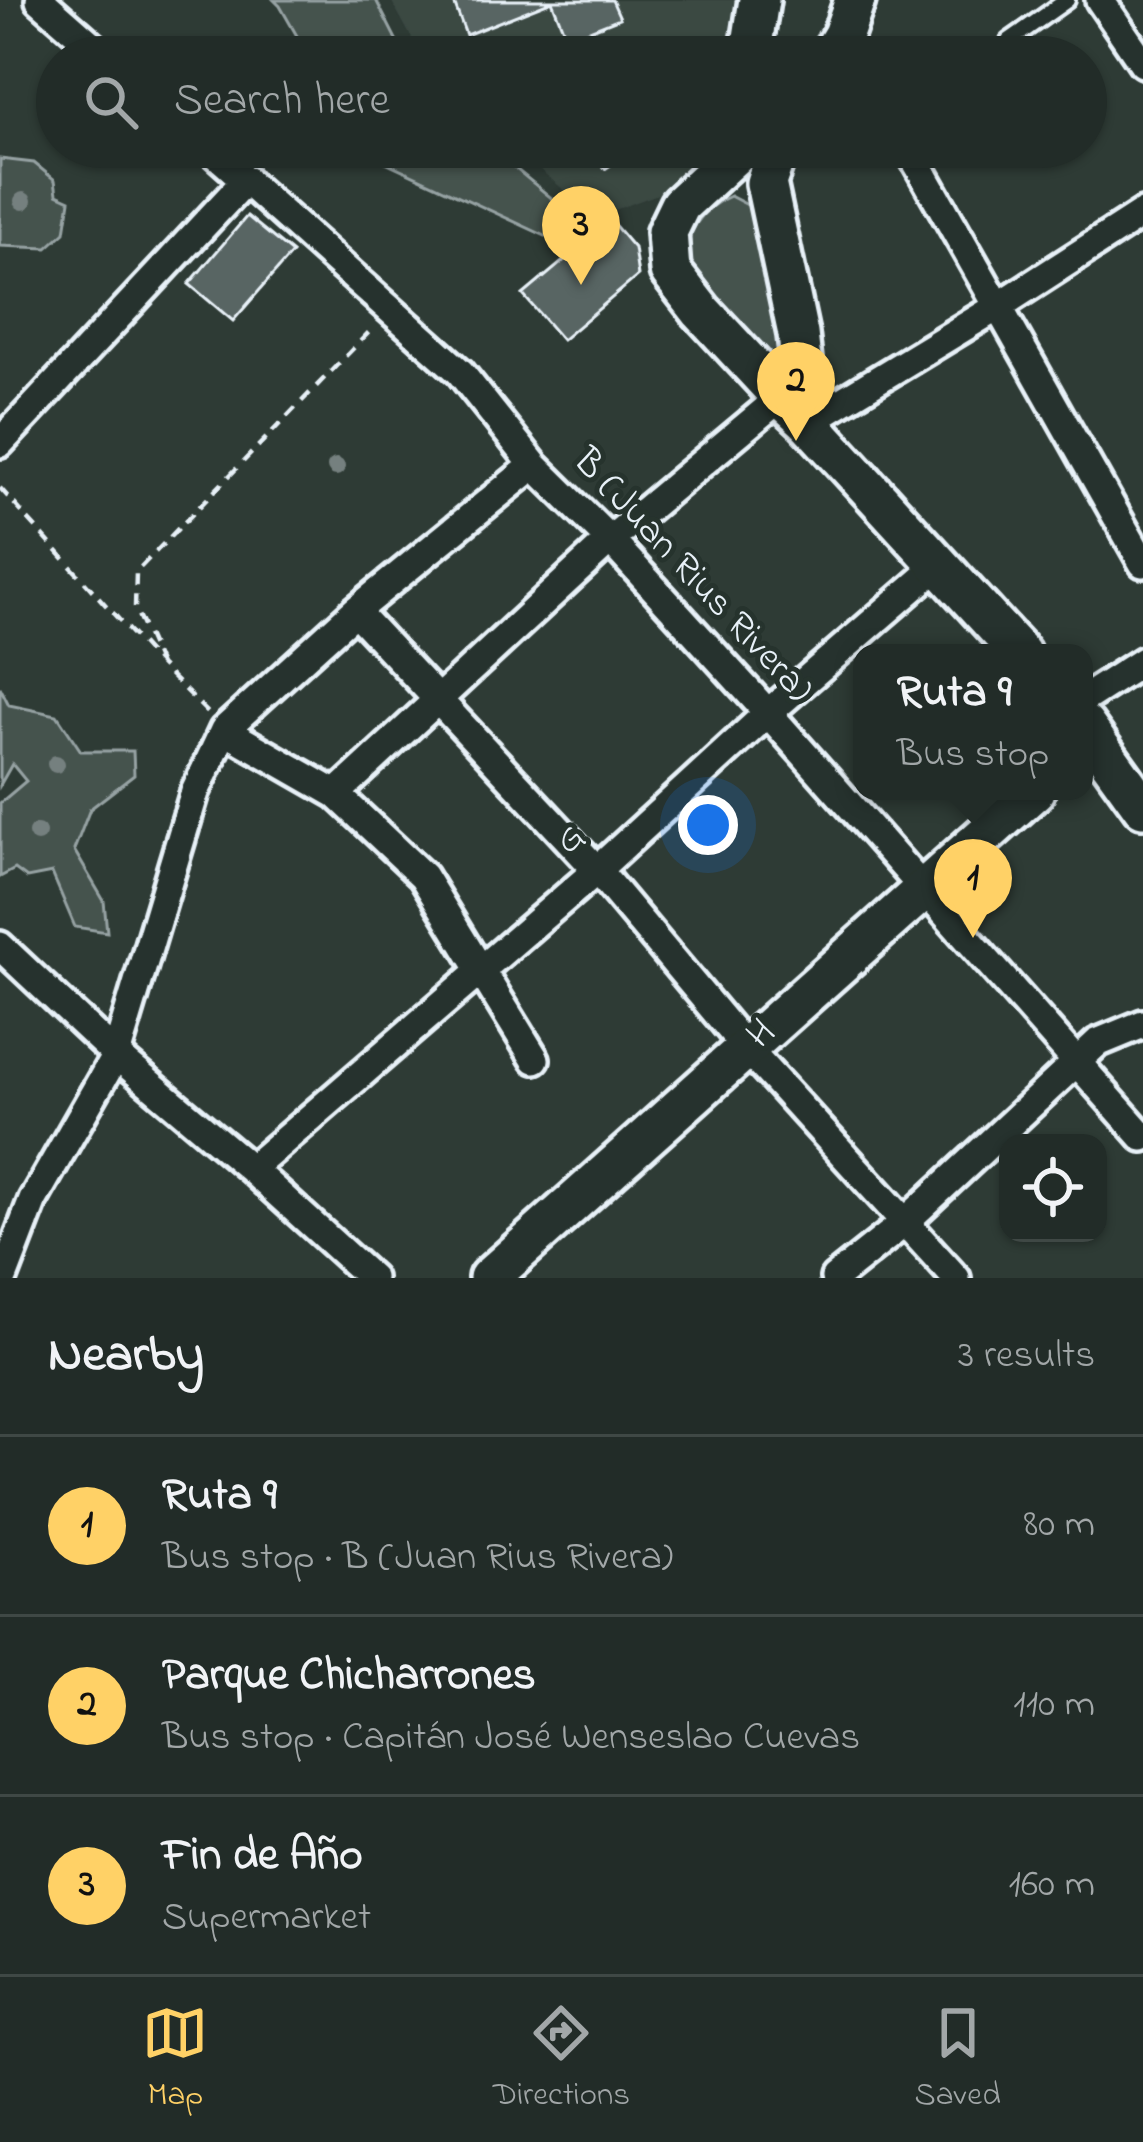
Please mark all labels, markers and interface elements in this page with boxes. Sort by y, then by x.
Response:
search box [36,36,1107,168]
icon: search [78,69,144,135]
text: Search here [174,69,390,135]
pin: 3 [542,186,620,285]
pin: 2 [757,342,835,441]
street label: B (Juan Rius Rivera) [558,435,826,716]
popup [853,644,1093,800]
text: Ruta 9 [897,661,1011,727]
text: Bus stop [897,727,1049,784]
your location [678,795,738,855]
street label: G [543,810,599,870]
pin: 1 [934,839,1012,938]
street label: H [735,1006,789,1064]
map controls [999,1134,1107,1242]
button: locate [999,1134,1107,1242]
text: Nearby [48,1319,204,1394]
text: 3 results [958,1328,1095,1385]
text: Ruta 9 [162,1464,277,1530]
text: 1 [81,1497,93,1554]
text: 80 m [1024,1497,1095,1554]
text: Bus stop · B (Juan Rius Rivera) [162,1530,673,1587]
text: Parque Chicharrones [162,1644,536,1710]
text: 2 [77,1677,97,1734]
text: 110 m [1013,1677,1095,1734]
text: Bus stop · Capitán José Wenseslao Cuevas [162,1710,860,1767]
text: Fin de Año [162,1824,363,1890]
text: 3 [79,1857,95,1914]
text: 160 m [1009,1857,1095,1914]
text: Supermarket [162,1890,371,1947]
tab: Map [142,2000,208,2120]
tab: Directions [493,2000,630,2120]
tab: Saved [915,2000,1001,2120]

